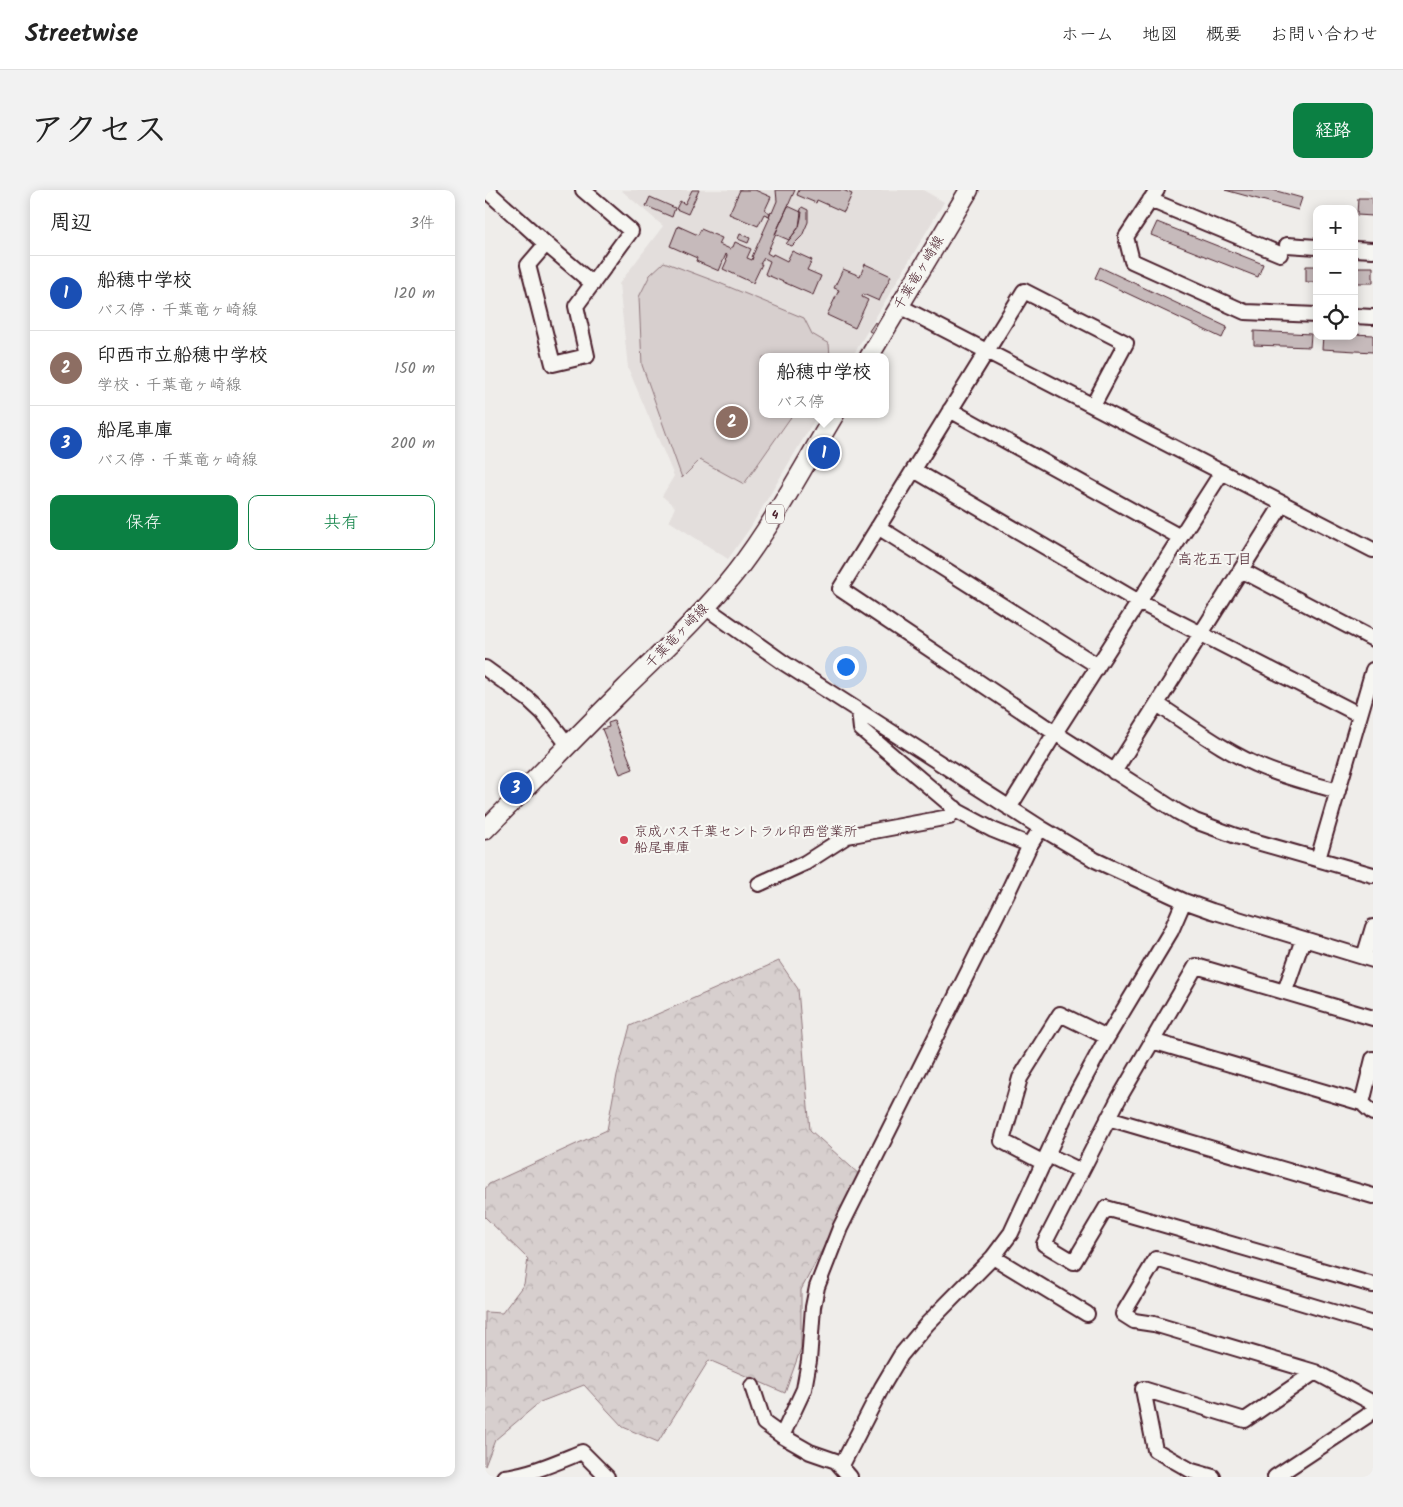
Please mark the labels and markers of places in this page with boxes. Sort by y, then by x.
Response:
pin: 2 [716,403,748,441]
pin: 1 [808,434,840,472]
pin: 3 [500,769,532,807]
place label: 京成バス千葉セントラル印西営業所 船尾車庫 [634,821,857,859]
marker: 京成バス千葉セントラル印西営業所 船尾車庫 [618,834,630,846]

